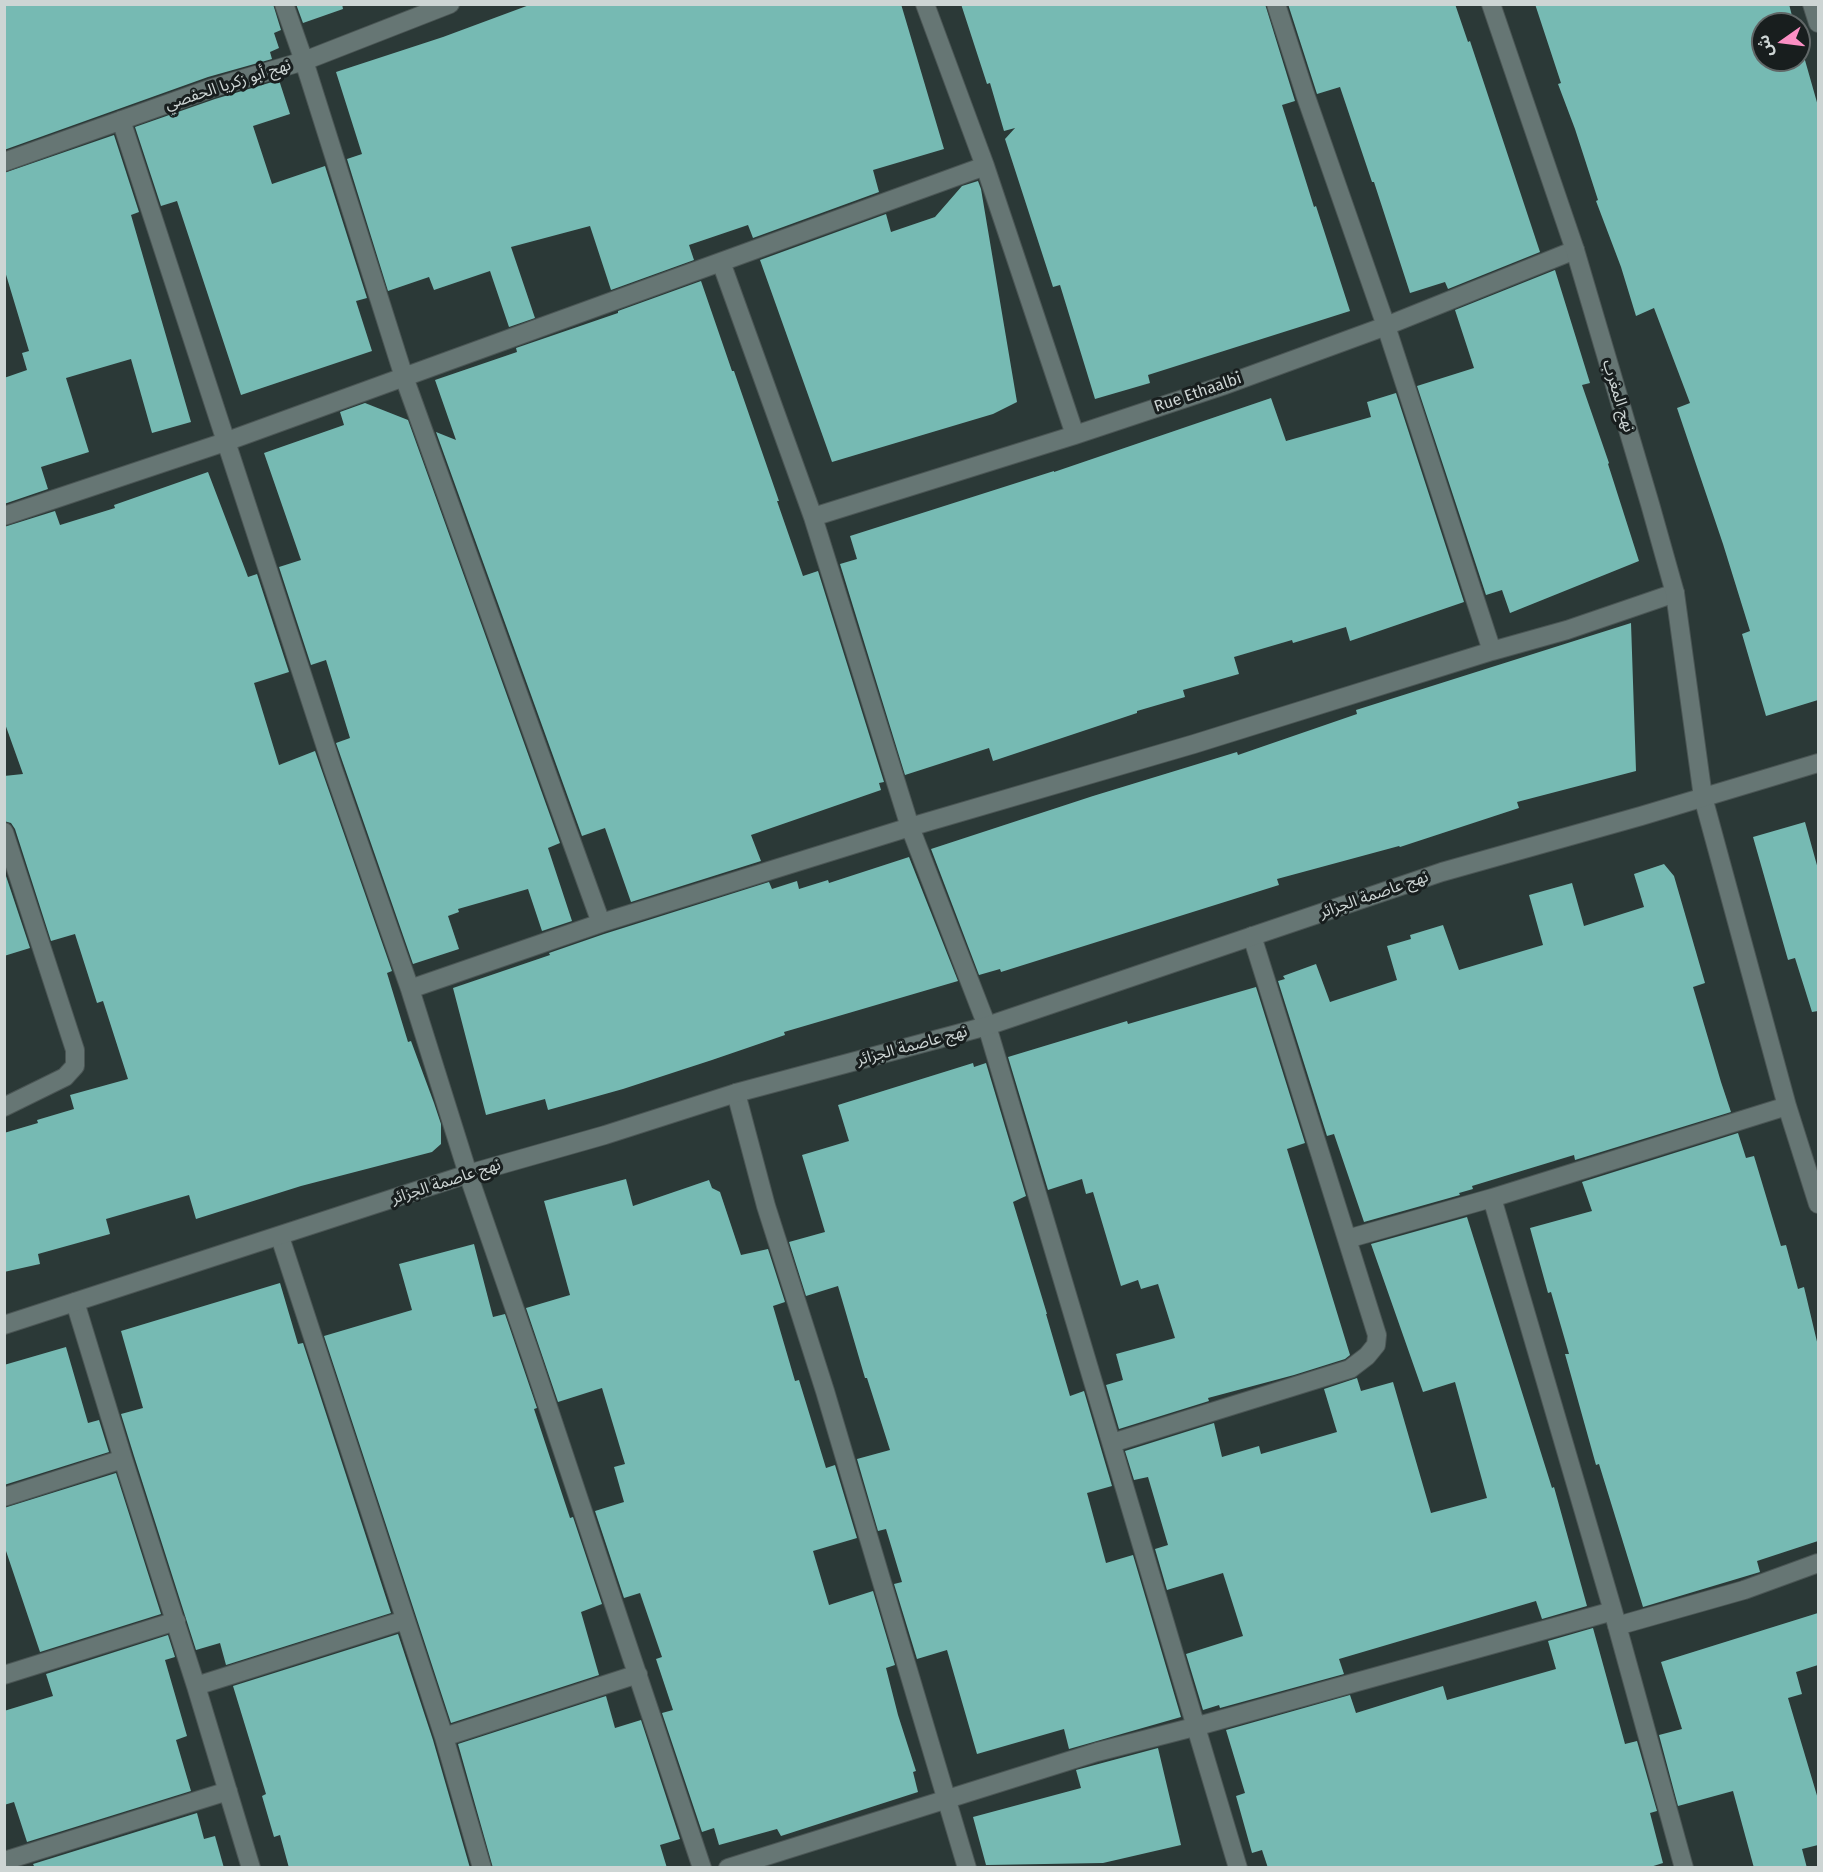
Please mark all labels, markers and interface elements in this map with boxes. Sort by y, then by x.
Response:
north arrow [1751,12,1811,72]
text: ش [1753,33,1777,59]
street label: نهج أبو زكريا الحفصي [163,56,293,114]
street label: نهج المغرب [1598,357,1638,435]
street label: Rue Ethaalbi [1152,369,1244,417]
street label: نهج عاصمة الجزائر [1317,867,1431,923]
street label: نهج عاصمة الجزائر [854,1022,970,1070]
street label: نهج عاصمة الجزائر [389,1155,503,1209]

